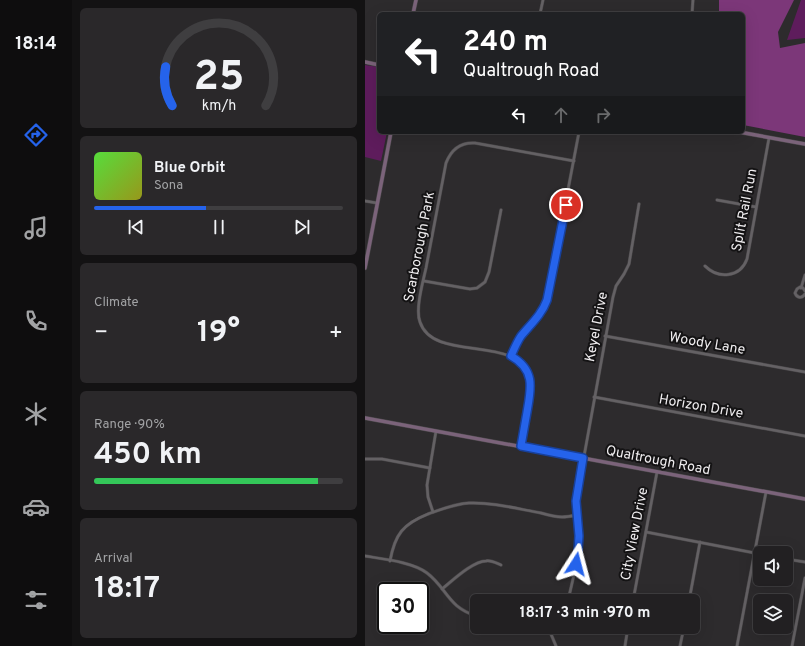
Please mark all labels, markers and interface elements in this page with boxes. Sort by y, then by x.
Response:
text: 240 m [463,25,548,61]
icon: left [397,28,449,80]
text: 18:14 [15,33,57,56]
text: 25 [193,52,244,105]
text: Qualtrough Road [463,60,599,83]
text: km/h [201,96,236,114]
icon: left [508,104,530,126]
icon: ahead [550,104,572,126]
icon: right [592,104,614,126]
icon: directions [22,121,50,149]
text: Blue Orbit [154,159,225,178]
street label: Split Rail Run [729,167,761,253]
text: Sona [154,178,183,194]
pin [549,188,583,222]
street label: Scarborough Park [401,190,439,304]
icon: arrive [555,194,577,216]
icon: music [22,214,50,242]
icon: previous [125,216,147,238]
icon: pause [208,216,230,238]
icon: next [291,216,313,238]
street label: Keyel Drive [582,290,612,364]
text: Climate [94,295,139,311]
icon: phone [22,307,50,335]
text: 19° [197,315,240,352]
text: − [94,320,108,347]
text: + [329,320,343,347]
street label: Woody Lane [668,329,746,359]
street label: Horizon Drive [657,391,745,423]
icon: climate [22,400,50,428]
text: Range · 90% [94,417,165,433]
text: 450 km [94,437,202,474]
street label: Qualtrough Road [604,443,712,479]
street label: City View Drive [618,486,652,582]
icon: car [22,493,50,521]
position arrow [555,543,597,585]
map controls [753,546,793,634]
button: sound [753,546,793,586]
text: Arrival [94,551,133,567]
text: 18:17 [94,571,160,608]
speed limit sign: 30 [377,582,429,634]
icon: filters [22,586,50,614]
button: layers [753,594,793,634]
text: 18:17 · 3 min · 970 m [520,604,650,623]

